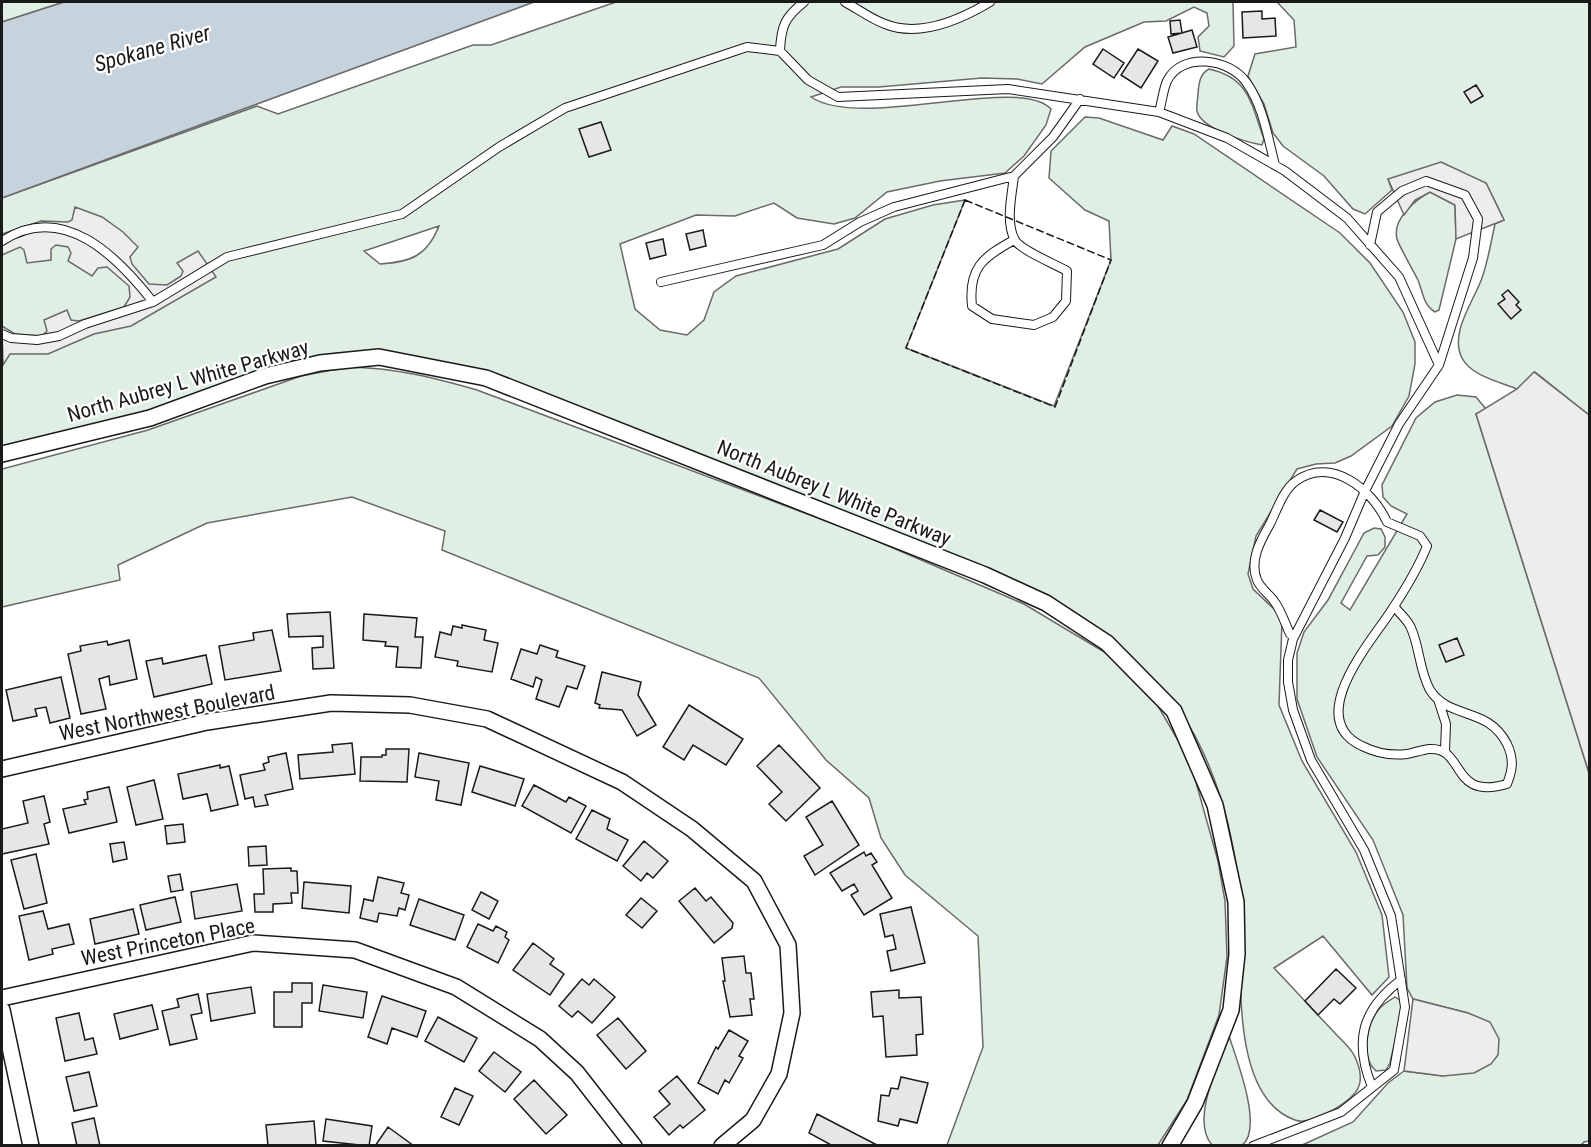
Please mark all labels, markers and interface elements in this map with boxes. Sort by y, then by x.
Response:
water label: Spokane River [91,20,213,77]
street label: North Aubrey L White Parkway [65,335,312,427]
street label: North Aubrey L White Parkway [714,435,955,551]
street label: West Northwest Boulevard [57,680,277,746]
street label: West Princeton Place [79,913,257,971]

